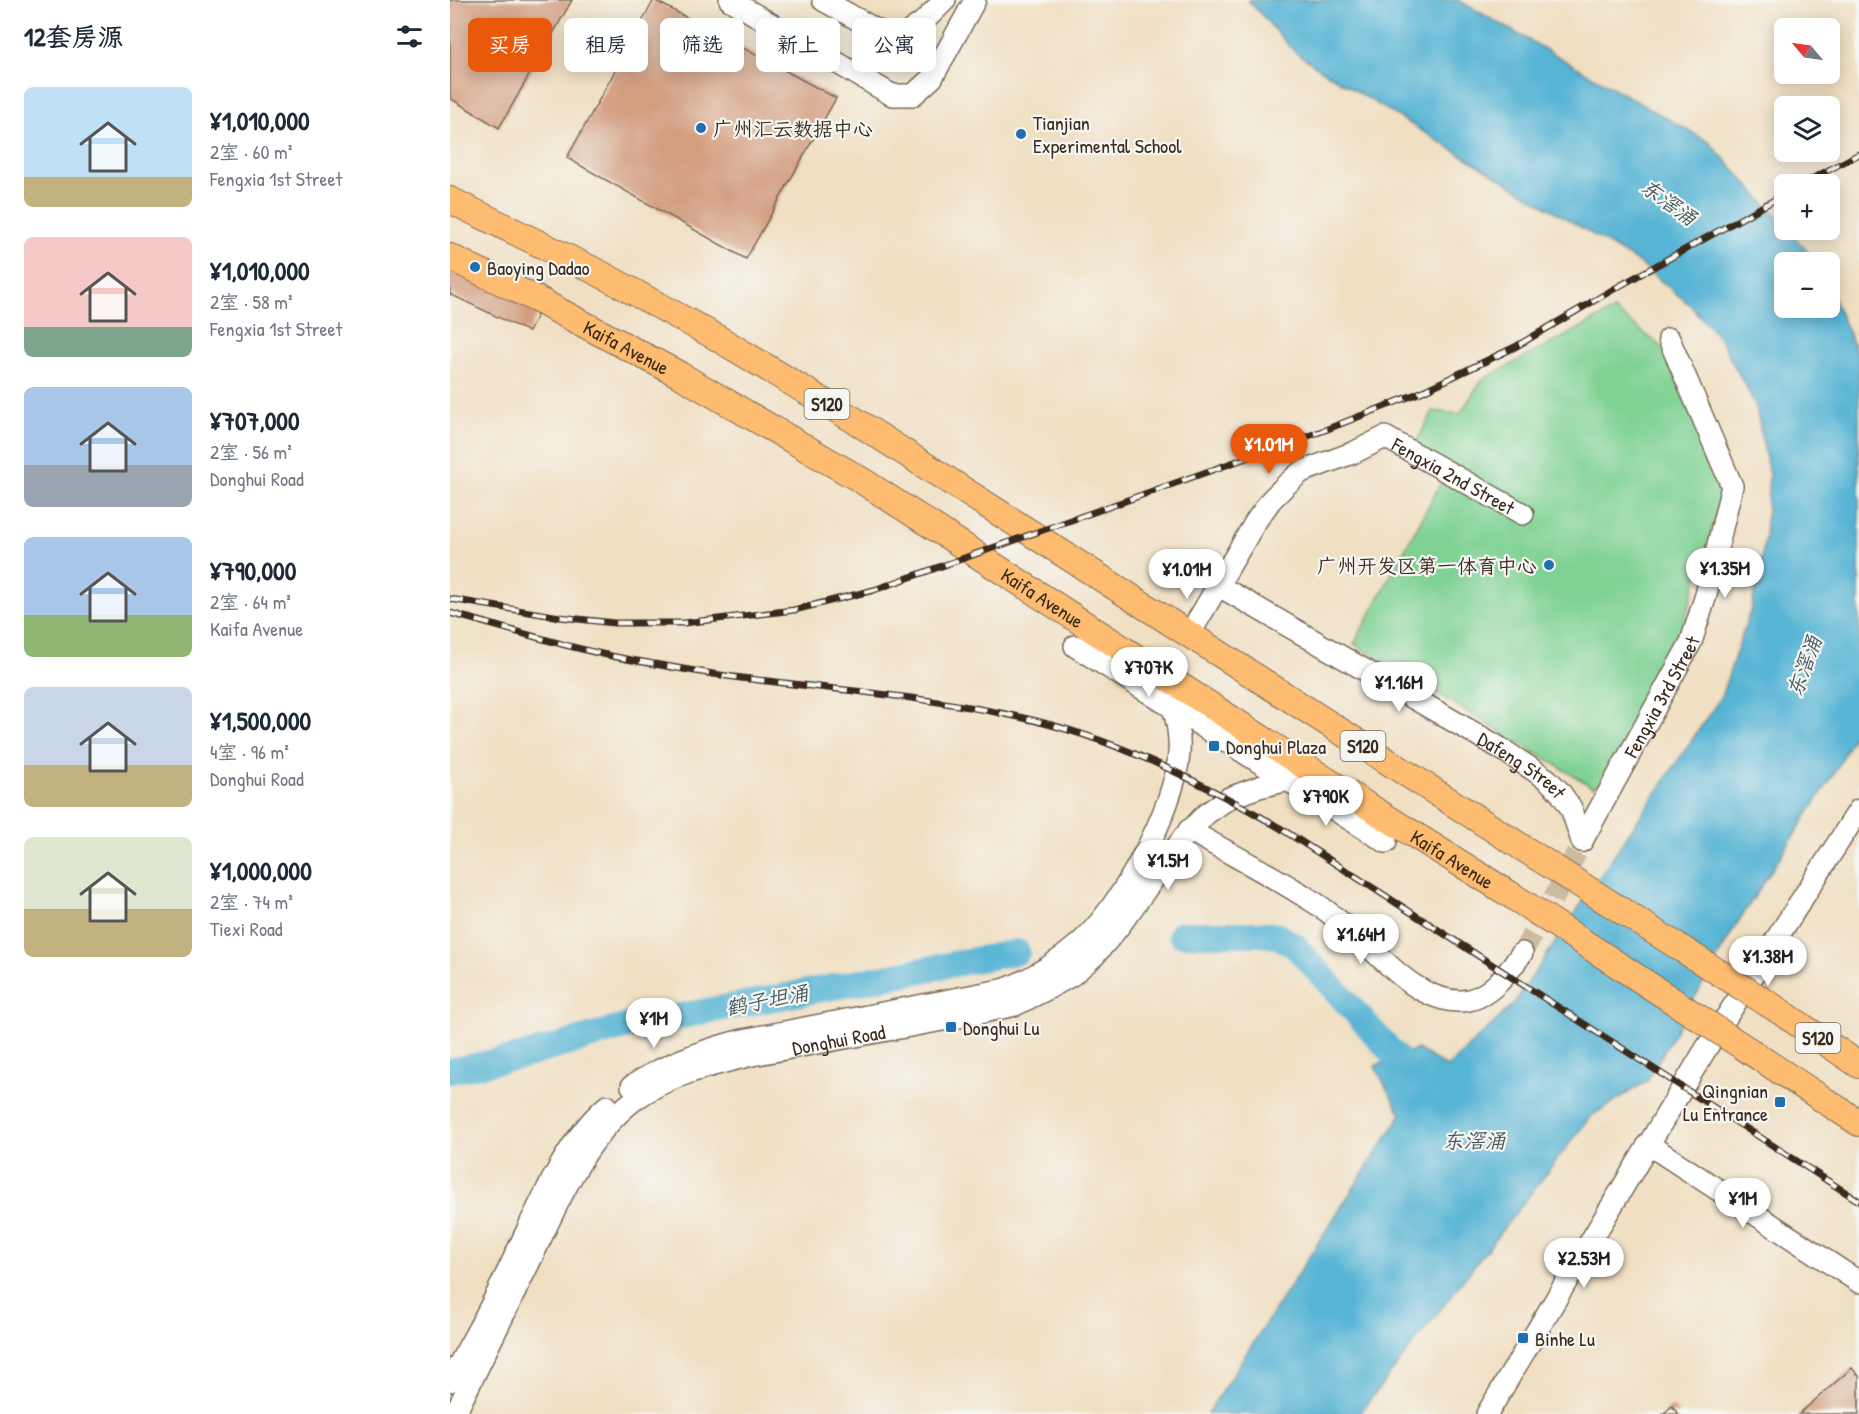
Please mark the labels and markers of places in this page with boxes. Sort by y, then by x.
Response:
place label: Tianjian Experimental School [1033,109,1182,159]
place label: 广州汇云数据中心 [713,115,873,142]
marker: 广州汇云数据中心 [694,121,708,135]
marker: Tianjian Experimental School [1014,127,1028,141]
place label: Baoying Dadao [487,254,590,281]
marker: Baoying Dadao [468,260,482,274]
pin: ¥1.01M [1220,424,1318,475]
pin: ¥1.35M [1676,548,1774,599]
pin: ¥1.01M [1138,549,1236,600]
place label: 广州开发区第一体育中心 [1317,552,1537,579]
marker: 广州开发区第一体育中心 [1542,558,1556,572]
pin: ¥707K [1107,647,1191,698]
pin: ¥1.16M [1350,662,1448,713]
place label: Donghui Plaza [1226,733,1326,760]
marker: Donghui Plaza [1207,739,1221,753]
pin: ¥790K [1284,776,1368,827]
pin: ¥1.5M [1126,840,1210,891]
pin: ¥1.64M [1312,914,1410,965]
pin: ¥1.38M [1719,936,1817,987]
pin: ¥1M [625,998,683,1049]
place label: Donghui Lu [963,1014,1039,1041]
marker: Donghui Lu [944,1020,958,1034]
place label: Qingnian Lu Entrance [1683,1077,1768,1127]
marker: Qingnian Lu Entrance [1773,1095,1787,1109]
pin: ¥1M [1714,1178,1772,1229]
pin: ¥2.53M [1535,1238,1633,1289]
place label: Binhe Lu [1535,1325,1595,1352]
marker: Binhe Lu [1516,1331,1530,1345]

